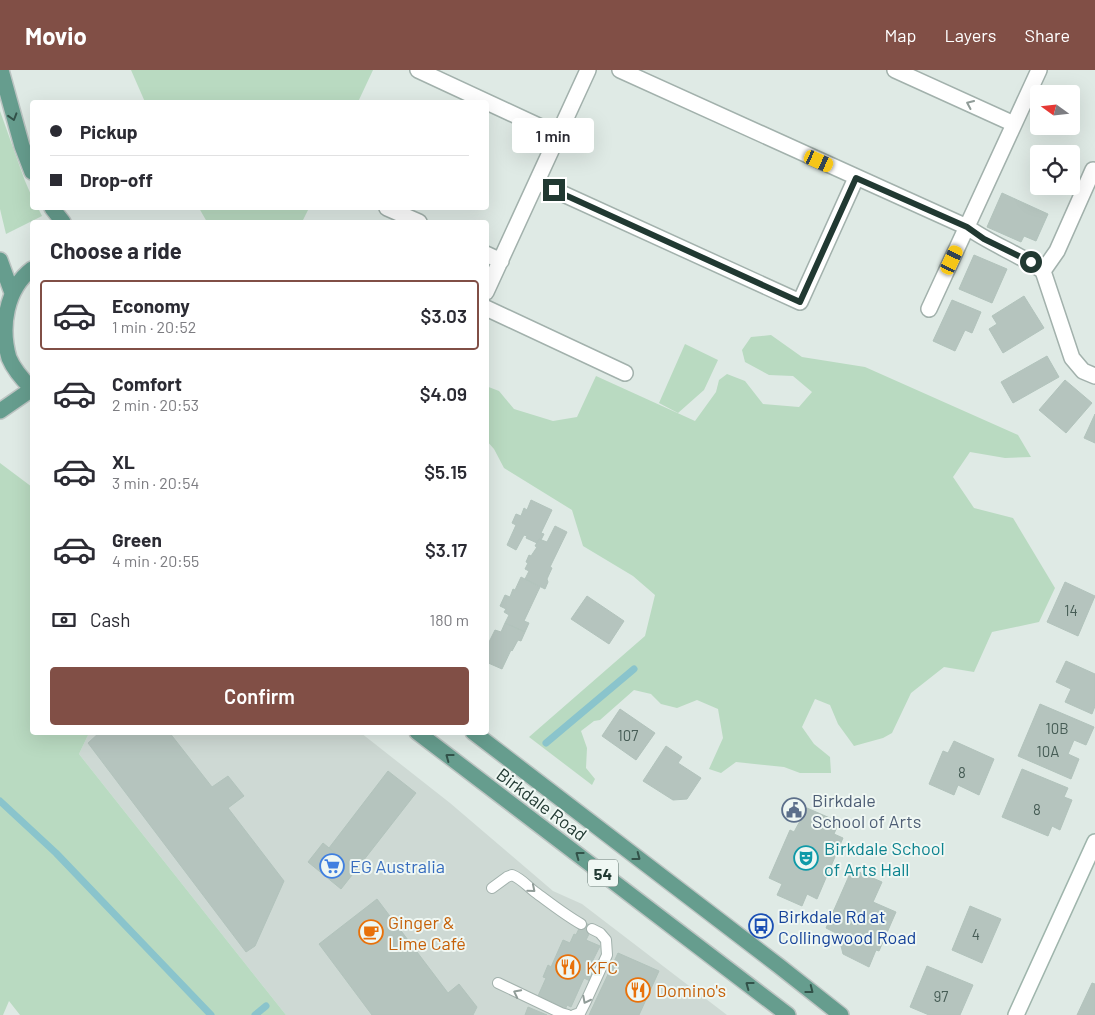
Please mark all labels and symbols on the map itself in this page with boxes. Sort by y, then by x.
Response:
north arrow [1030,85,1080,135]
one-way arrow [966,100,975,110]
one-way arrow [8,113,18,121]
callout: 1 min [513,118,595,152]
car [802,148,835,174]
route end [543,179,565,201]
car [938,243,965,277]
route start [1020,251,1042,273]
house number: 14 [1064,601,1078,619]
house number: 10B [1045,719,1069,737]
house number: 107 [618,726,638,744]
house number: 10A [1037,742,1059,760]
one-way arrow [446,754,455,762]
street label: Birkdale Road [493,763,591,845]
house number: 8 [958,763,966,781]
place label: Birkdale School of Arts [812,789,921,832]
public building icon: Birkdale School of Arts [781,797,807,823]
house number: 8 [1033,800,1041,818]
place label: Birkdale School of Arts Hall [824,837,945,880]
theatre icon: Birkdale School of Arts Hall [793,845,819,871]
one-way arrow [576,852,585,860]
one-way arrow [631,852,640,860]
supermarket icon: EG Australia [319,853,345,879]
place label: EG Australia [350,855,445,877]
road number: 54 [588,860,618,886]
one-way arrow [527,884,536,893]
place label: Birkdale Rd at Collingwood Road [778,905,916,948]
place label: Ginger & Lime Café [388,911,466,954]
bus stop icon: Birkdale Rd at Collingwood Road [748,913,774,939]
cafe icon: Ginger & Lime Café [358,919,384,945]
house number: 4 [972,925,980,943]
restaurant icon: KFC [555,954,581,980]
place label: KFC [586,956,618,978]
restaurant icon: Domino's [625,977,651,1003]
place label: Domino's [656,979,726,1001]
one-way arrow [746,983,755,991]
one-way arrow [804,985,813,993]
house number: 97 [934,987,948,1005]
one-way arrow [513,989,522,999]
one-way arrow [582,995,592,1004]

